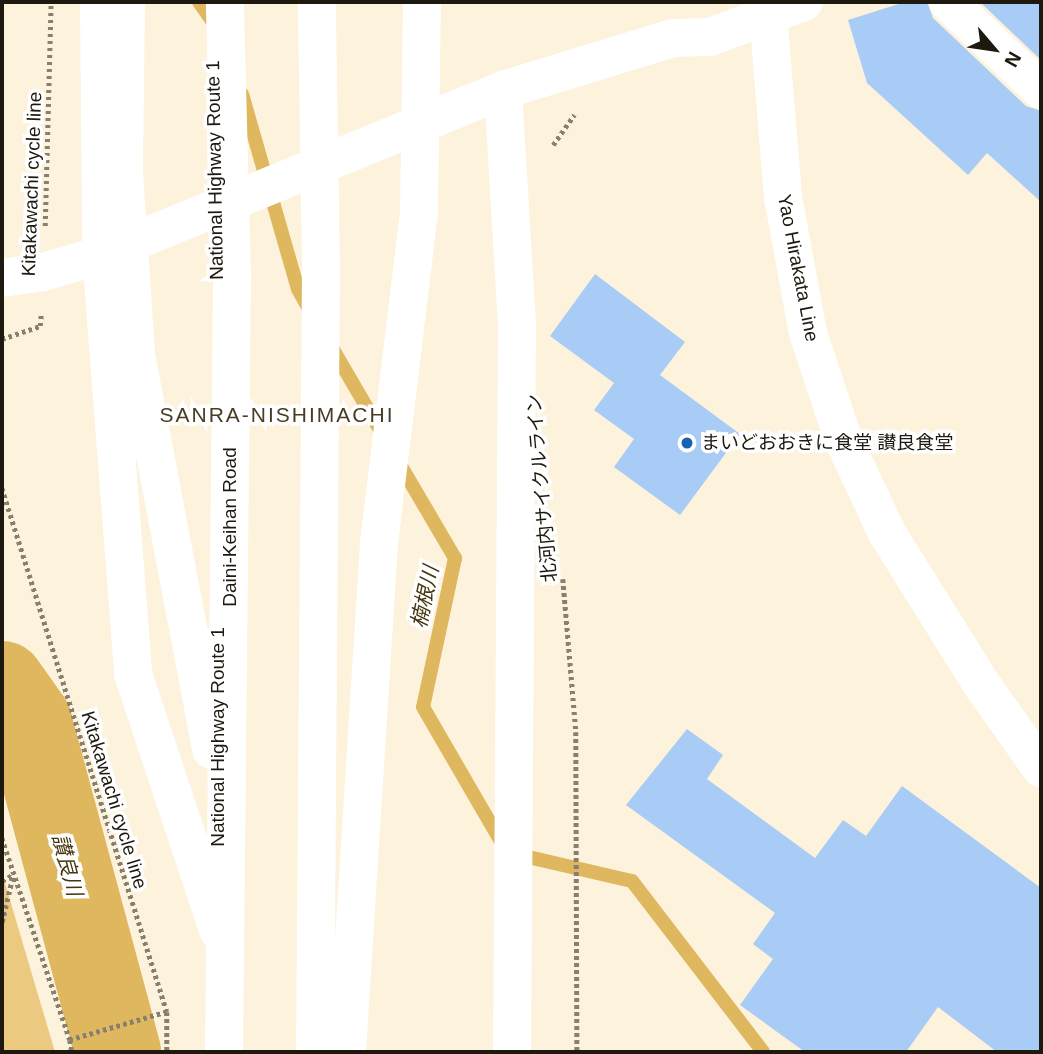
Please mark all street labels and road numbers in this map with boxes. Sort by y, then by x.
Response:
street label: National Highway Route 1 [202,60,228,280]
street label: Kitakawachi cycle line [17,91,47,277]
street label: Yao Hirakata Line [773,192,823,344]
street label: 北河内サイクルライン [522,392,562,584]
street label: Daini-Keihan Road [219,447,241,607]
street label: National Highway Route 1 [207,627,229,847]
street label: Kitakawachi cycle line [76,708,152,892]

